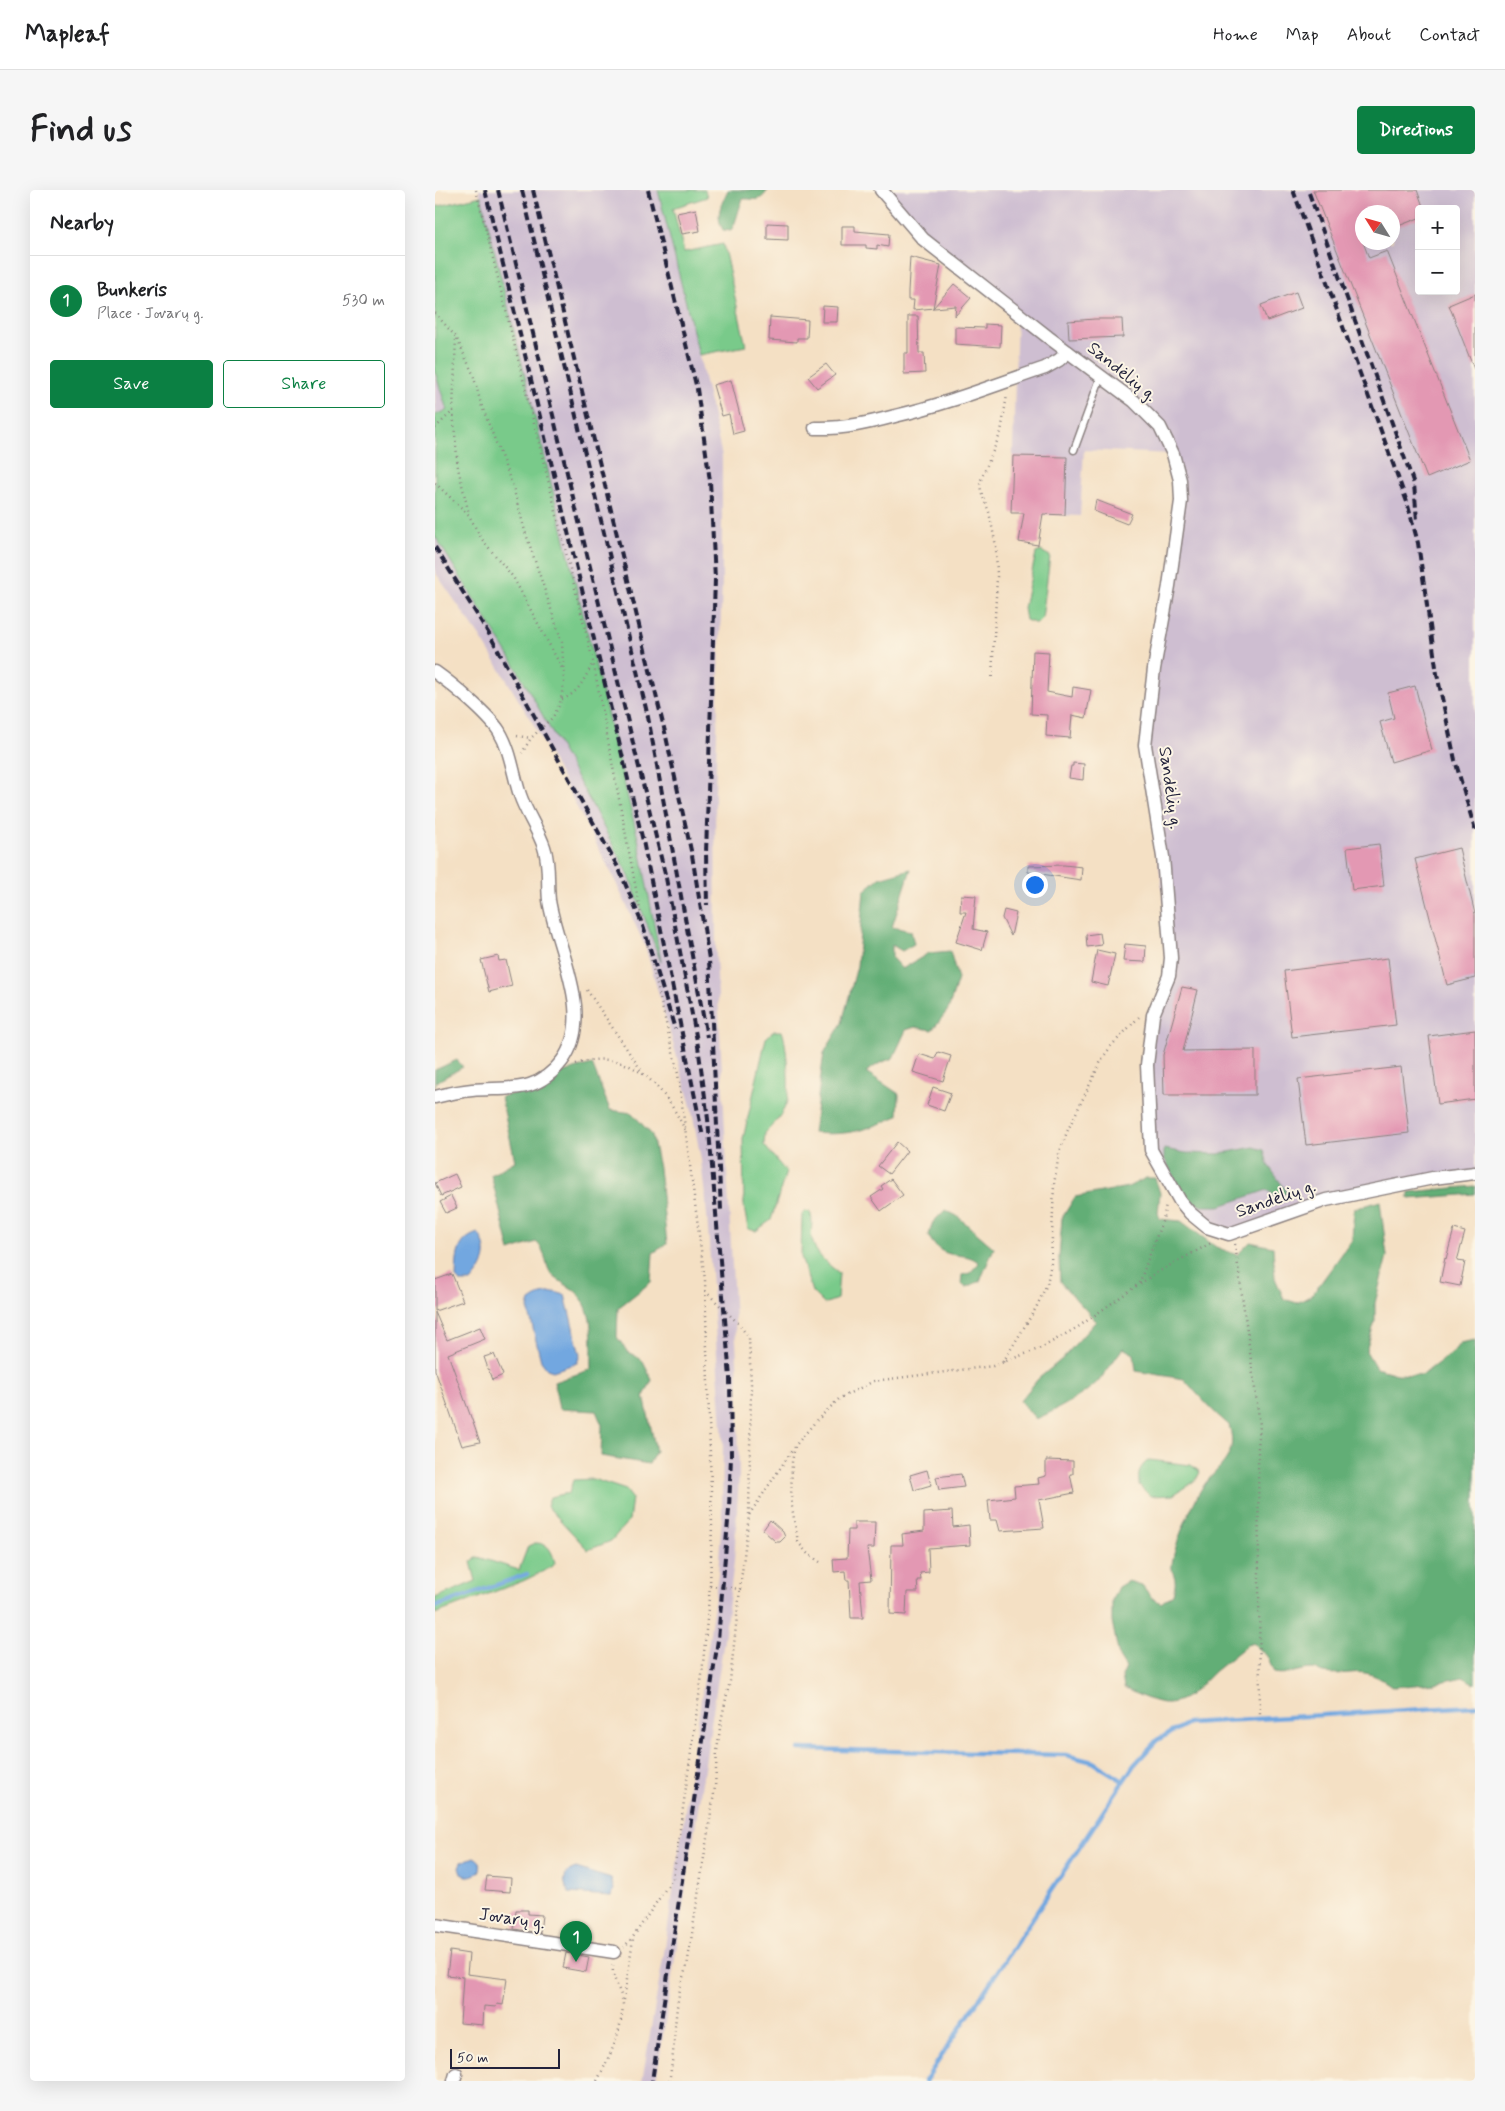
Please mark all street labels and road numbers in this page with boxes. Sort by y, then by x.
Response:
street label: Sandėlių g. [1082,337,1162,407]
street label: Sandėlių g. [1152,745,1188,831]
street label: Sandėlių g. [1233,1174,1319,1224]
street label: Jovarų g. [477,1902,547,1936]

